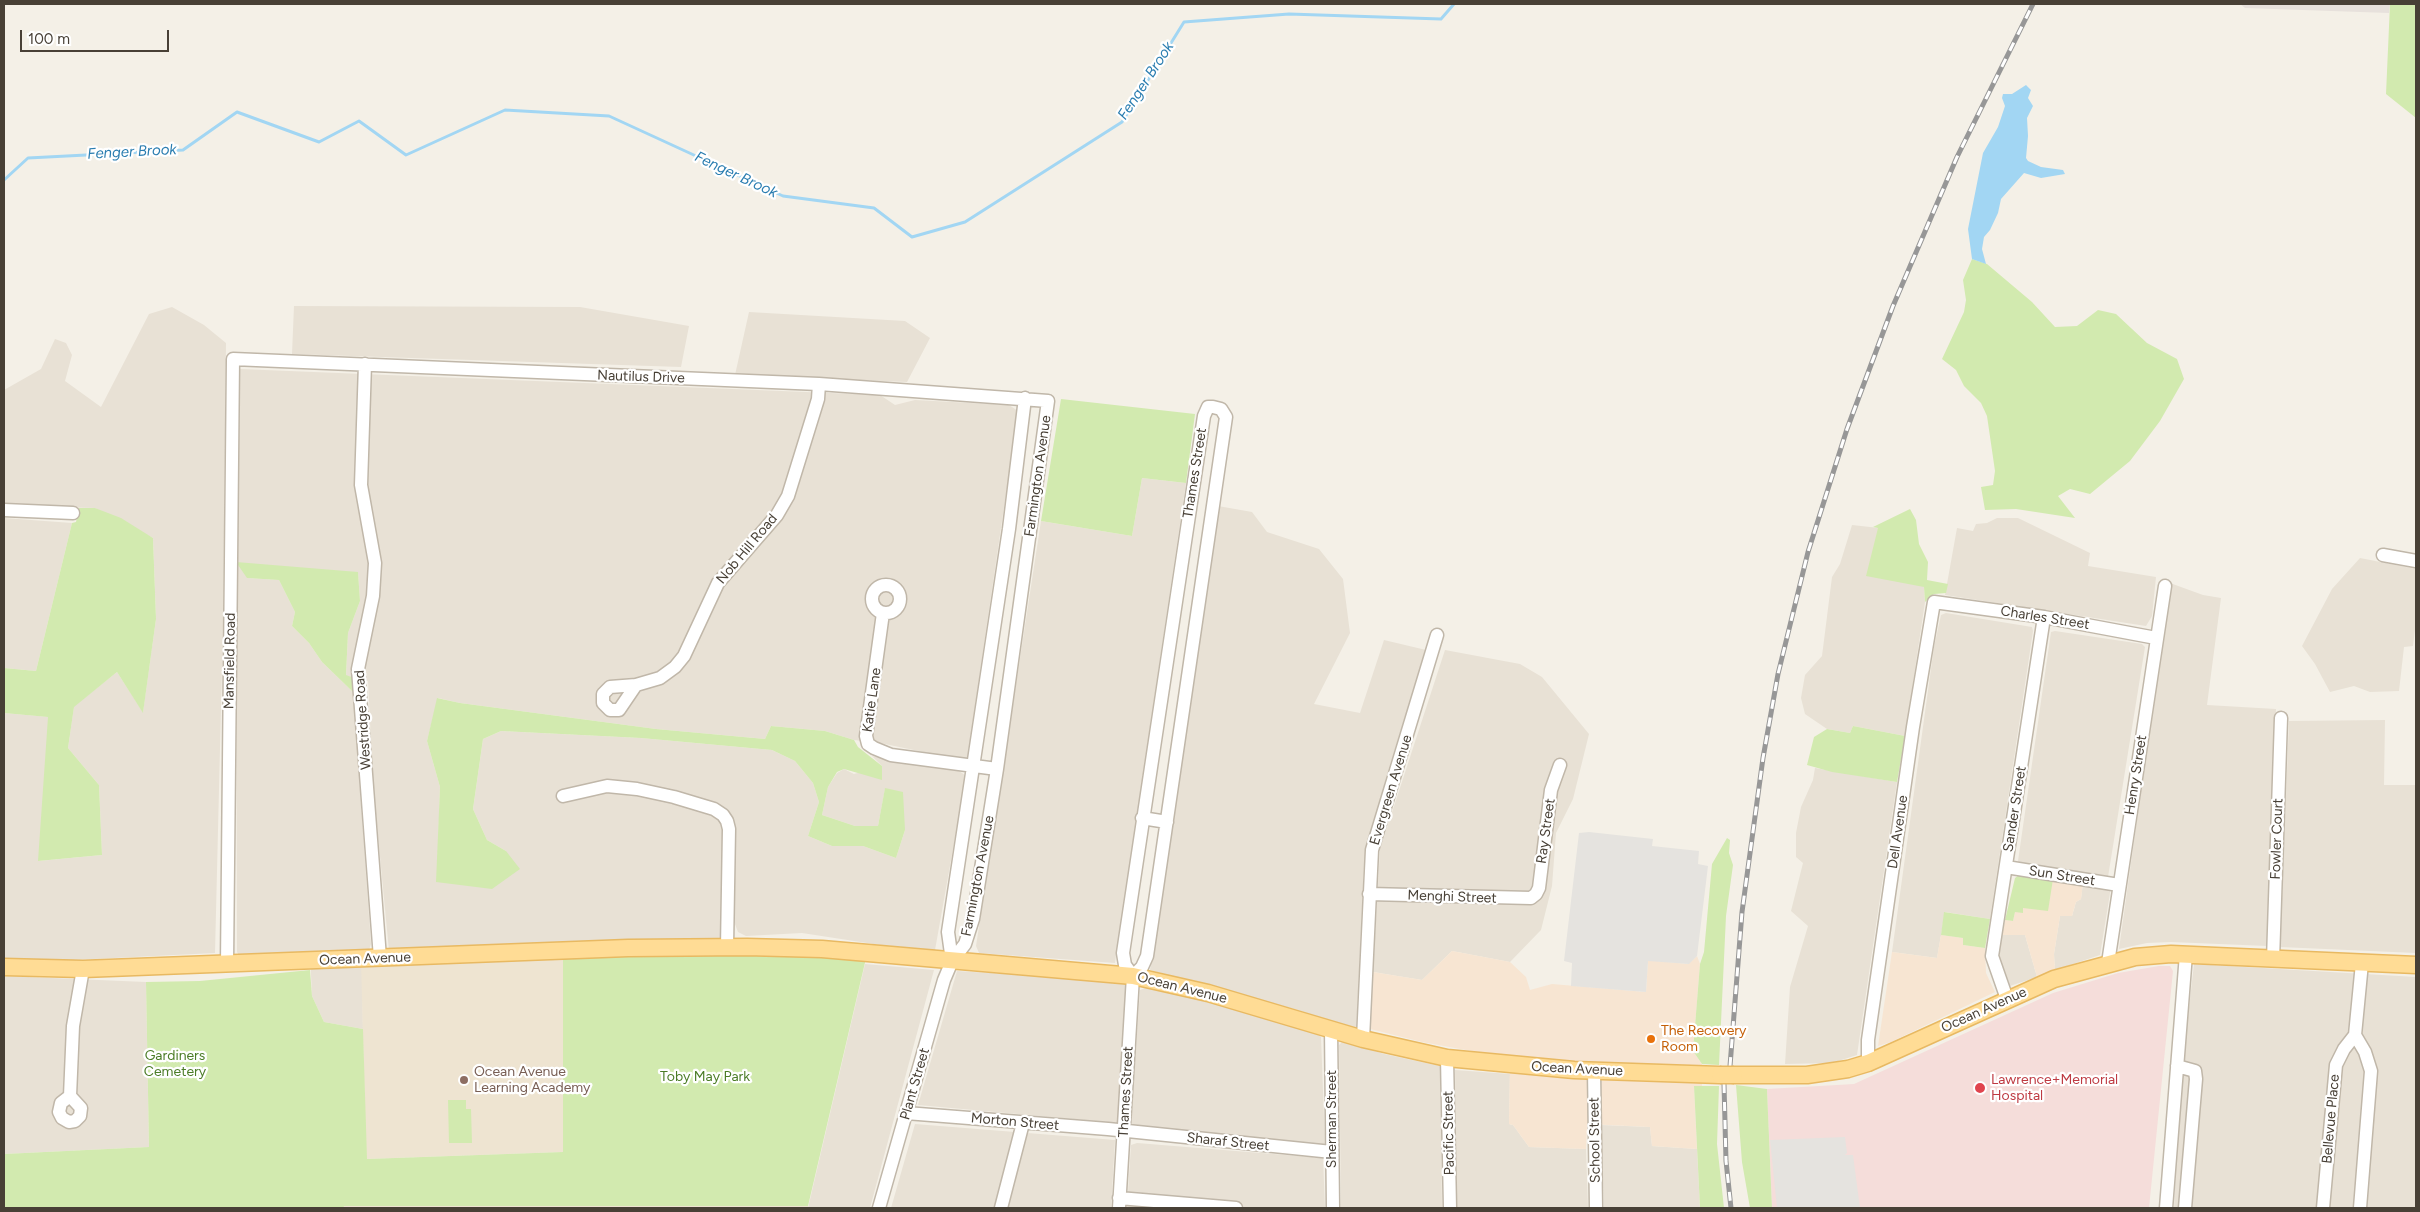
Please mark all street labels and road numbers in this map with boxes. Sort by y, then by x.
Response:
street label: Nautilus Drive [597,367,685,387]
street label: Farmington Avenue [1021,414,1055,538]
street label: Thames Street [1180,427,1210,519]
street label: Nob Hill Road [713,511,781,587]
street label: Charles Street [1999,603,2091,633]
street label: Mansfield Road [221,613,239,709]
street label: Katie Lane [859,667,885,733]
street label: Westridge Road [351,670,375,770]
street label: Evergreen Avenue [1366,733,1416,847]
street label: Henry Street [2121,734,2151,816]
street label: Sander Street [2000,765,2030,853]
street label: Dell Avenue [1885,794,1911,870]
street label: Ray Street [1533,797,1559,865]
street label: Fowler Court [2267,798,2287,880]
street label: Farmington Avenue [958,814,998,938]
street label: Sun Street [2028,862,2096,890]
street label: Menghi Street [1407,887,1497,907]
street label: Ocean Avenue [319,949,411,969]
street label: Ocean Avenue [1135,969,1229,1007]
street label: Ocean Avenue [1939,984,2029,1036]
street label: Plant Street [897,1046,933,1122]
street label: Thames Street [1115,1046,1137,1138]
street label: Ocean Avenue [1531,1058,1623,1080]
street label: Sherman Street [1324,1070,1340,1168]
street label: Bellevue Place [2319,1074,2343,1164]
street label: Pacific Street [1440,1091,1458,1175]
street label: School Street [1586,1097,1604,1183]
street label: Morton Street [970,1110,1060,1134]
street label: Sharaf Street [1186,1129,1270,1155]

